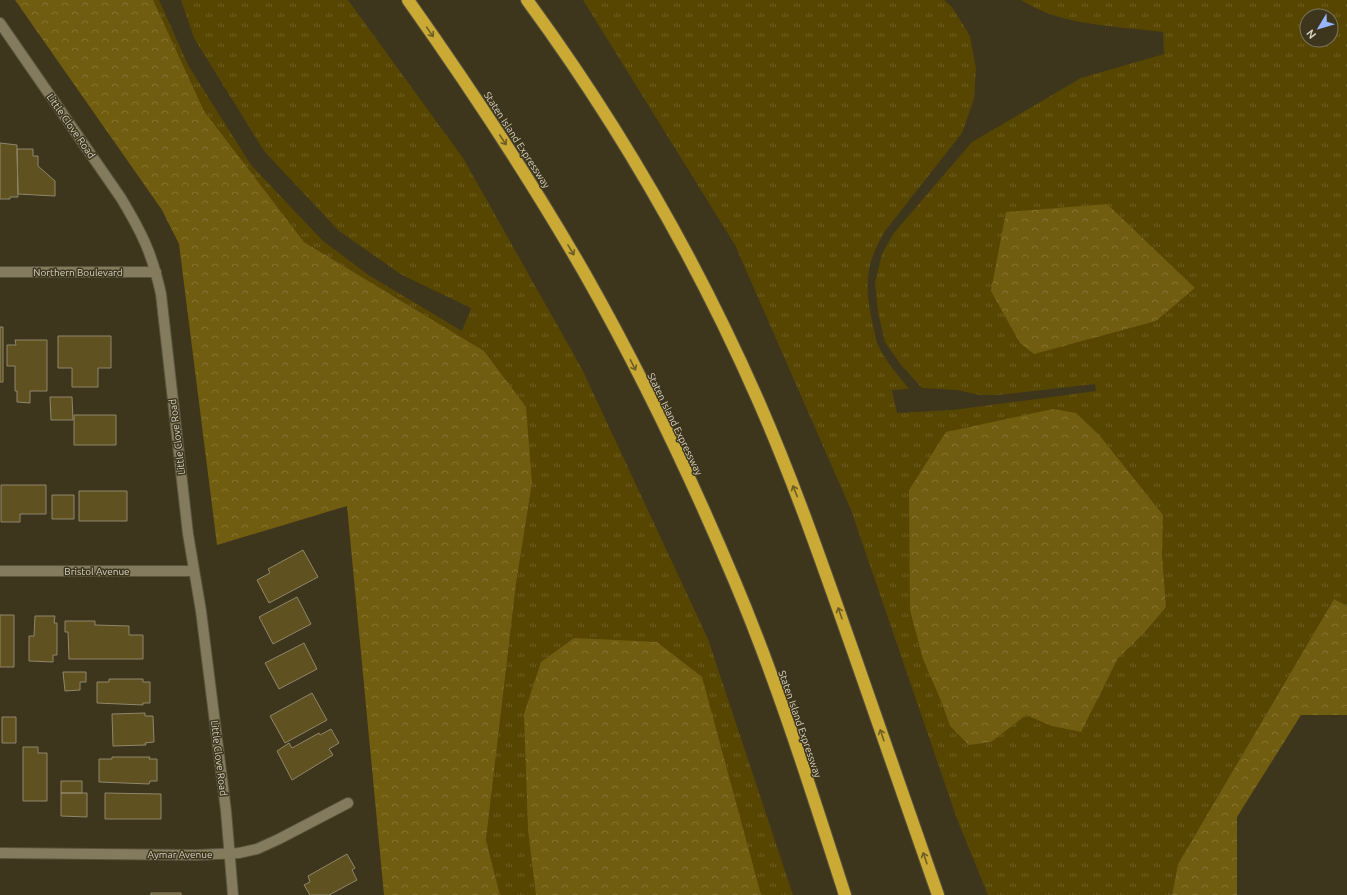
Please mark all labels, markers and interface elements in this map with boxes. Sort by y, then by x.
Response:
north arrow [1299,8,1339,48]
one-way arrow [426,26,435,37]
text: N [1304,27,1318,41]
street label: Staten Island Expressway [482,90,552,190]
street label: Little Clove Road [45,92,97,160]
one-way arrow [499,134,507,145]
one-way arrow [567,244,575,255]
street label: Northern Boulevard [33,267,123,278]
one-way arrow [630,358,637,370]
street label: Staten Island Expressway [645,371,705,477]
street label: Little Clove Road [167,398,187,475]
one-way arrow [791,485,799,497]
street label: Bristol Avenue [64,566,130,577]
one-way arrow [835,607,843,619]
street label: Staten Island Expressway [776,669,824,779]
street label: Little Clove Road [209,720,229,797]
one-way arrow [878,730,886,742]
street label: Aymar Avenue [148,849,212,860]
one-way arrow [921,853,929,865]

